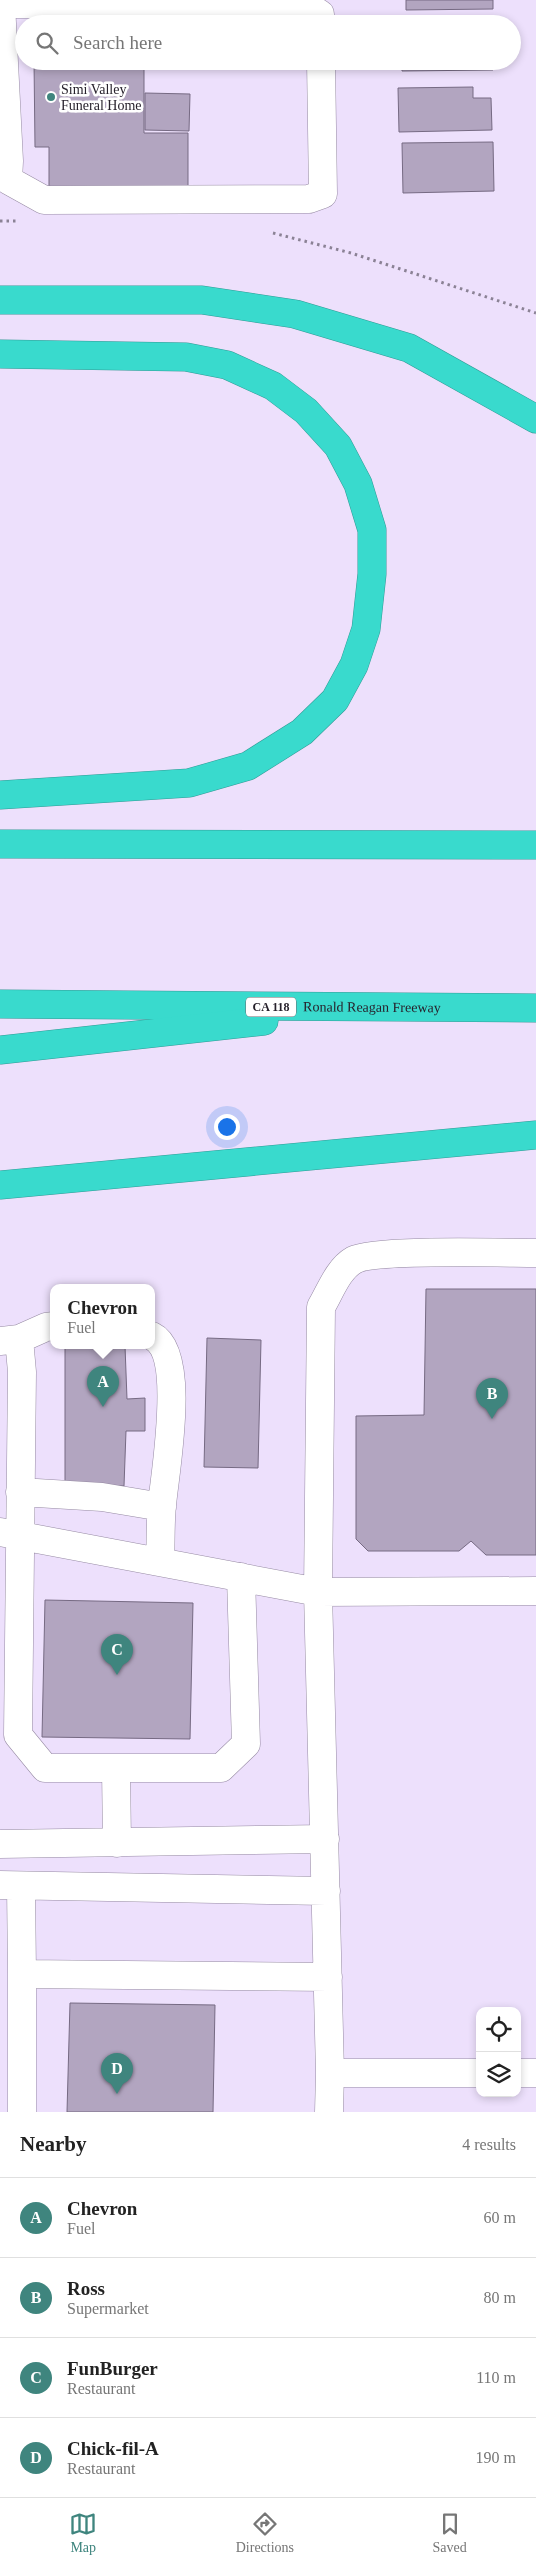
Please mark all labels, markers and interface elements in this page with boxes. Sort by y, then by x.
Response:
search box [15,15,521,70]
icon: search [33,29,61,57]
text: Search here [73,32,162,53]
place label: Simi Valley Funeral Home [61,82,141,113]
marker: Simi Valley Funeral Home [45,91,57,103]
road number: CA 118 [246,998,296,1016]
street label: Ronald Reagan Freeway [303,999,441,1015]
your location [214,1114,240,1140]
popup [50,1284,155,1349]
text: Chevron [67,1297,138,1318]
text: Fuel [67,1319,96,1336]
pin: A [87,1366,119,1407]
pin: B [476,1378,508,1419]
pin: C [101,1634,133,1675]
map controls [476,2007,521,2097]
button: locate [476,2007,521,2052]
button: layers [476,2052,521,2097]
pin: D [101,2053,133,2094]
text: Nearby [20,2132,87,2156]
text: 4 results [462,2136,516,2153]
text: Chevron [67,2198,137,2219]
text: A [30,2209,42,2226]
text: 60 m [484,2209,516,2226]
text: Fuel [67,2220,95,2237]
text: Ross [67,2278,105,2299]
text: B [31,2289,41,2306]
text: 80 m [484,2289,516,2306]
text: Supermarket [67,2300,149,2317]
text: FunBurger [67,2358,158,2379]
text: C [30,2369,42,2386]
text: 110 m [476,2369,516,2386]
text: Restaurant [67,2380,135,2397]
text: Chick-fil-A [67,2438,159,2459]
text: D [30,2449,42,2466]
text: 190 m [476,2449,516,2466]
text: Restaurant [67,2460,135,2477]
tab: Map [69,2510,97,2556]
tab: Directions [236,2510,294,2556]
tab: Saved [433,2510,467,2556]

